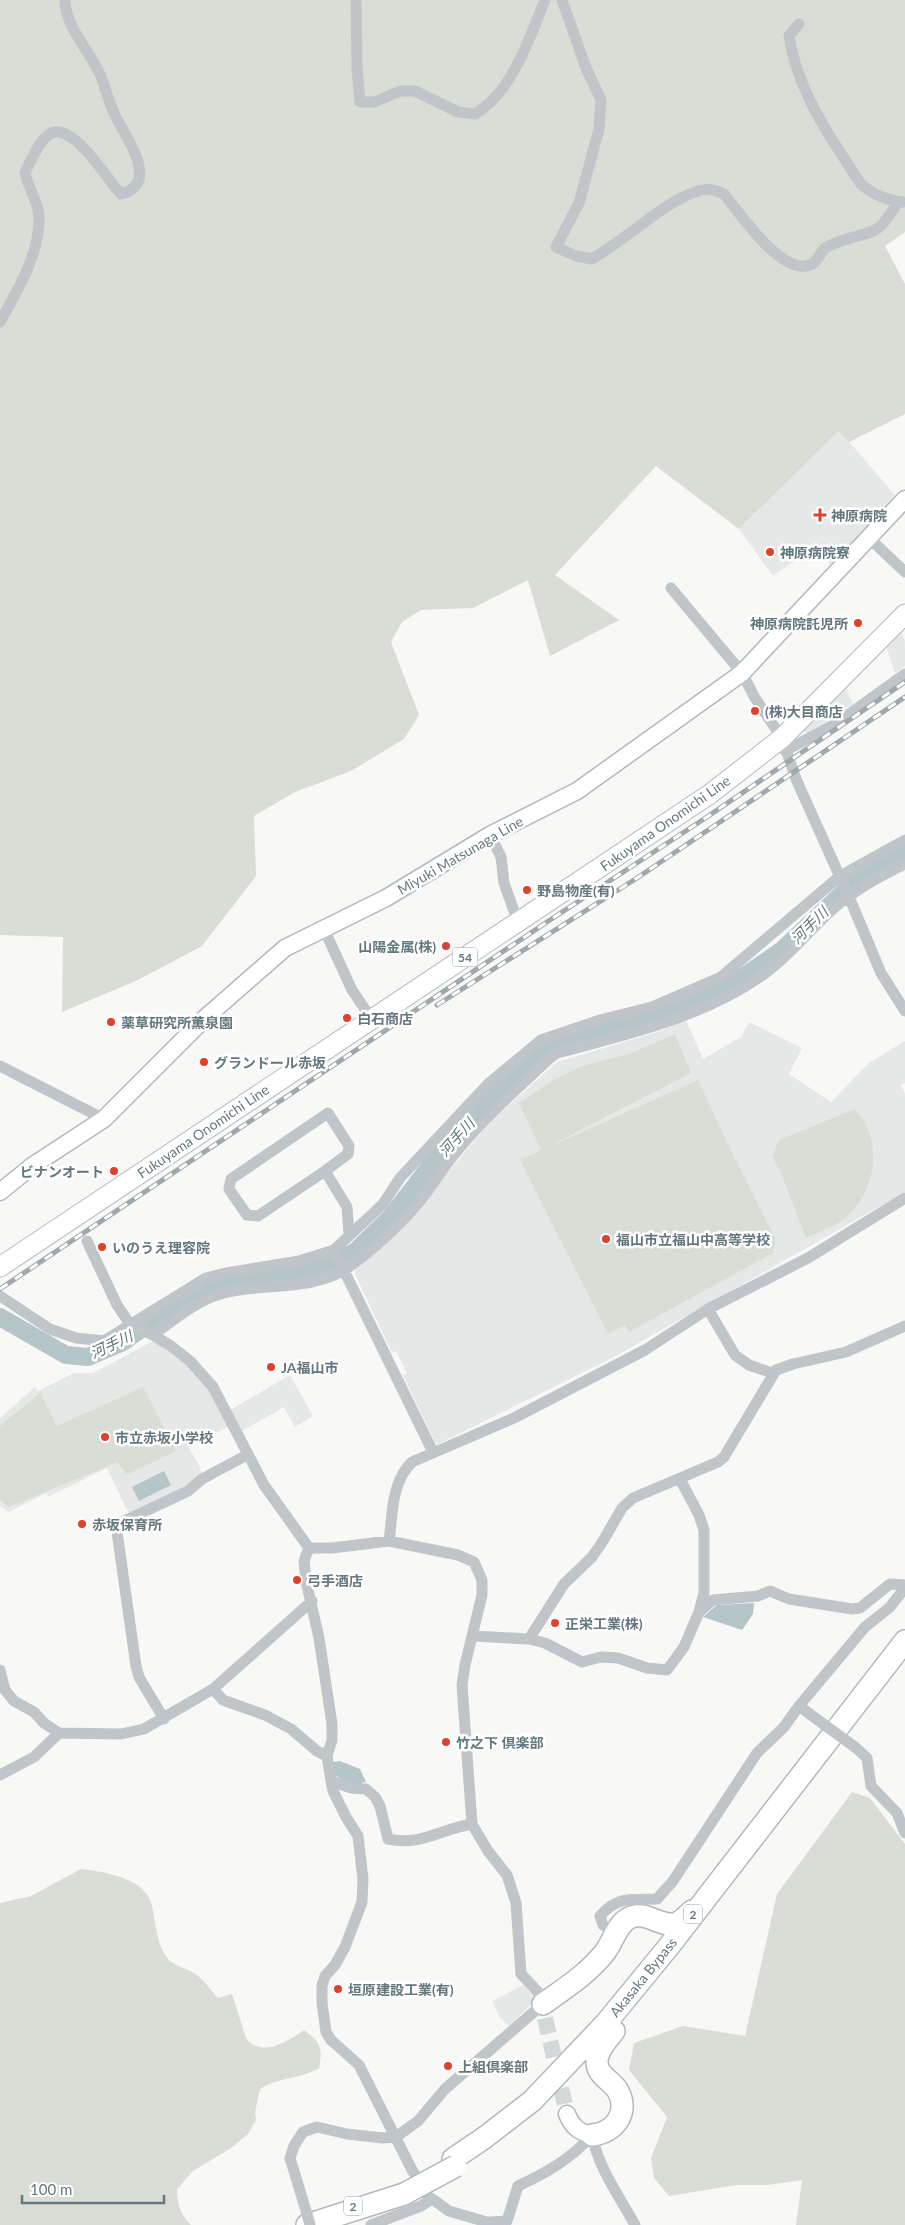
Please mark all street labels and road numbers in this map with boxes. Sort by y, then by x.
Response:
street label: Fukuyama Onomichi Line [597,772,733,874]
street label: Miyuki Matsunaga Line [394,812,526,898]
road number: 54 [452,948,478,966]
street label: Fukuyama Onomichi Line [134,1081,272,1181]
road number: 2 [684,1905,702,1924]
street label: Akasaka Bypass [606,1934,680,2020]
road number: 2 [344,2196,362,2216]

